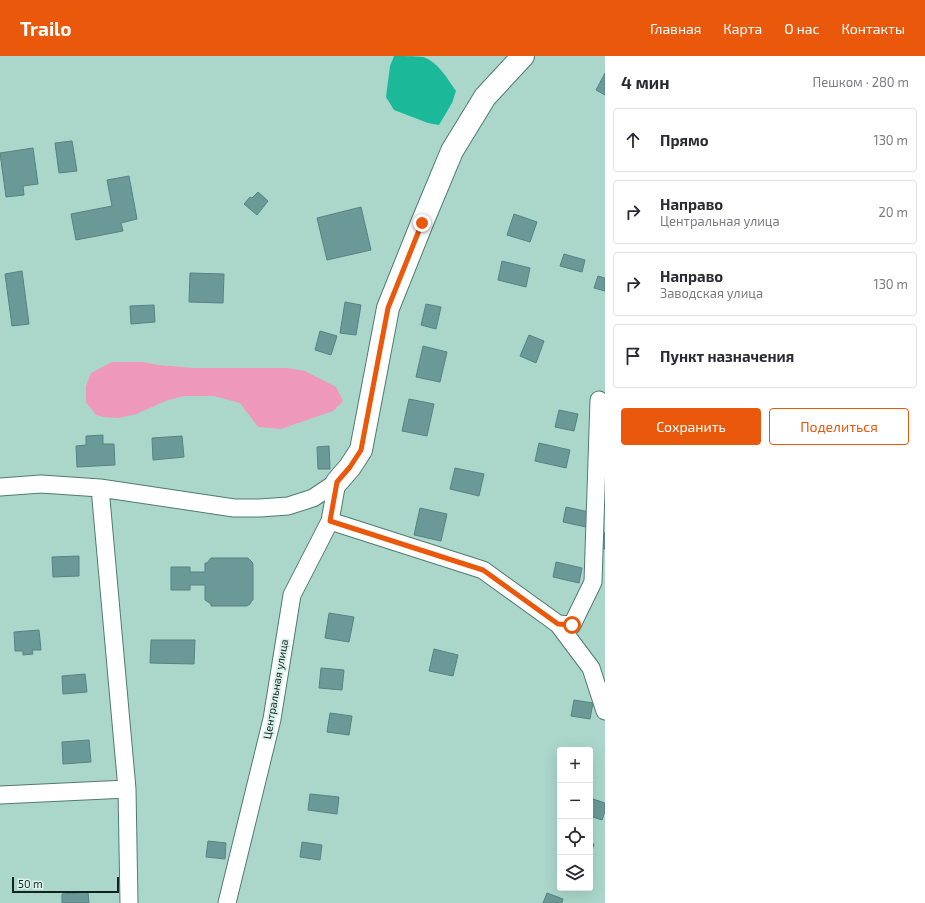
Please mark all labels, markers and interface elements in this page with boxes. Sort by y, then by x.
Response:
text: Trailo [20,17,72,40]
text: Главная [650,20,701,37]
text: Карта [723,20,762,37]
text: О нас [784,20,820,37]
text: Контакты [842,20,905,37]
text: 4 мин [621,72,670,92]
text: Пешком · 280 m [813,74,909,90]
icon: ahead [622,129,644,151]
text: Прямо [660,131,709,149]
text: 130 m [873,132,908,148]
text: Направо [660,195,723,213]
icon: right [622,201,644,223]
text: 20 m [879,204,908,220]
text: Центральная улица [660,213,780,229]
route end [413,214,431,232]
text: Направо [660,267,723,285]
icon: right [622,273,644,295]
text: 130 m [873,276,908,292]
text: Заводская улица [660,285,763,301]
icon: arrive [622,345,644,367]
text: Пункт назначения [660,347,794,365]
button: Сохранить [621,408,761,445]
button: Поделиться [769,408,909,445]
route start [563,616,581,634]
street label: Центральная улица [260,638,291,740]
map controls [557,747,593,891]
button: + [557,747,593,783]
button: − [557,783,593,819]
button: locate [557,819,593,855]
button: layers [557,855,593,891]
scale bar [12,875,119,894]
text: 50 m [18,877,43,890]

